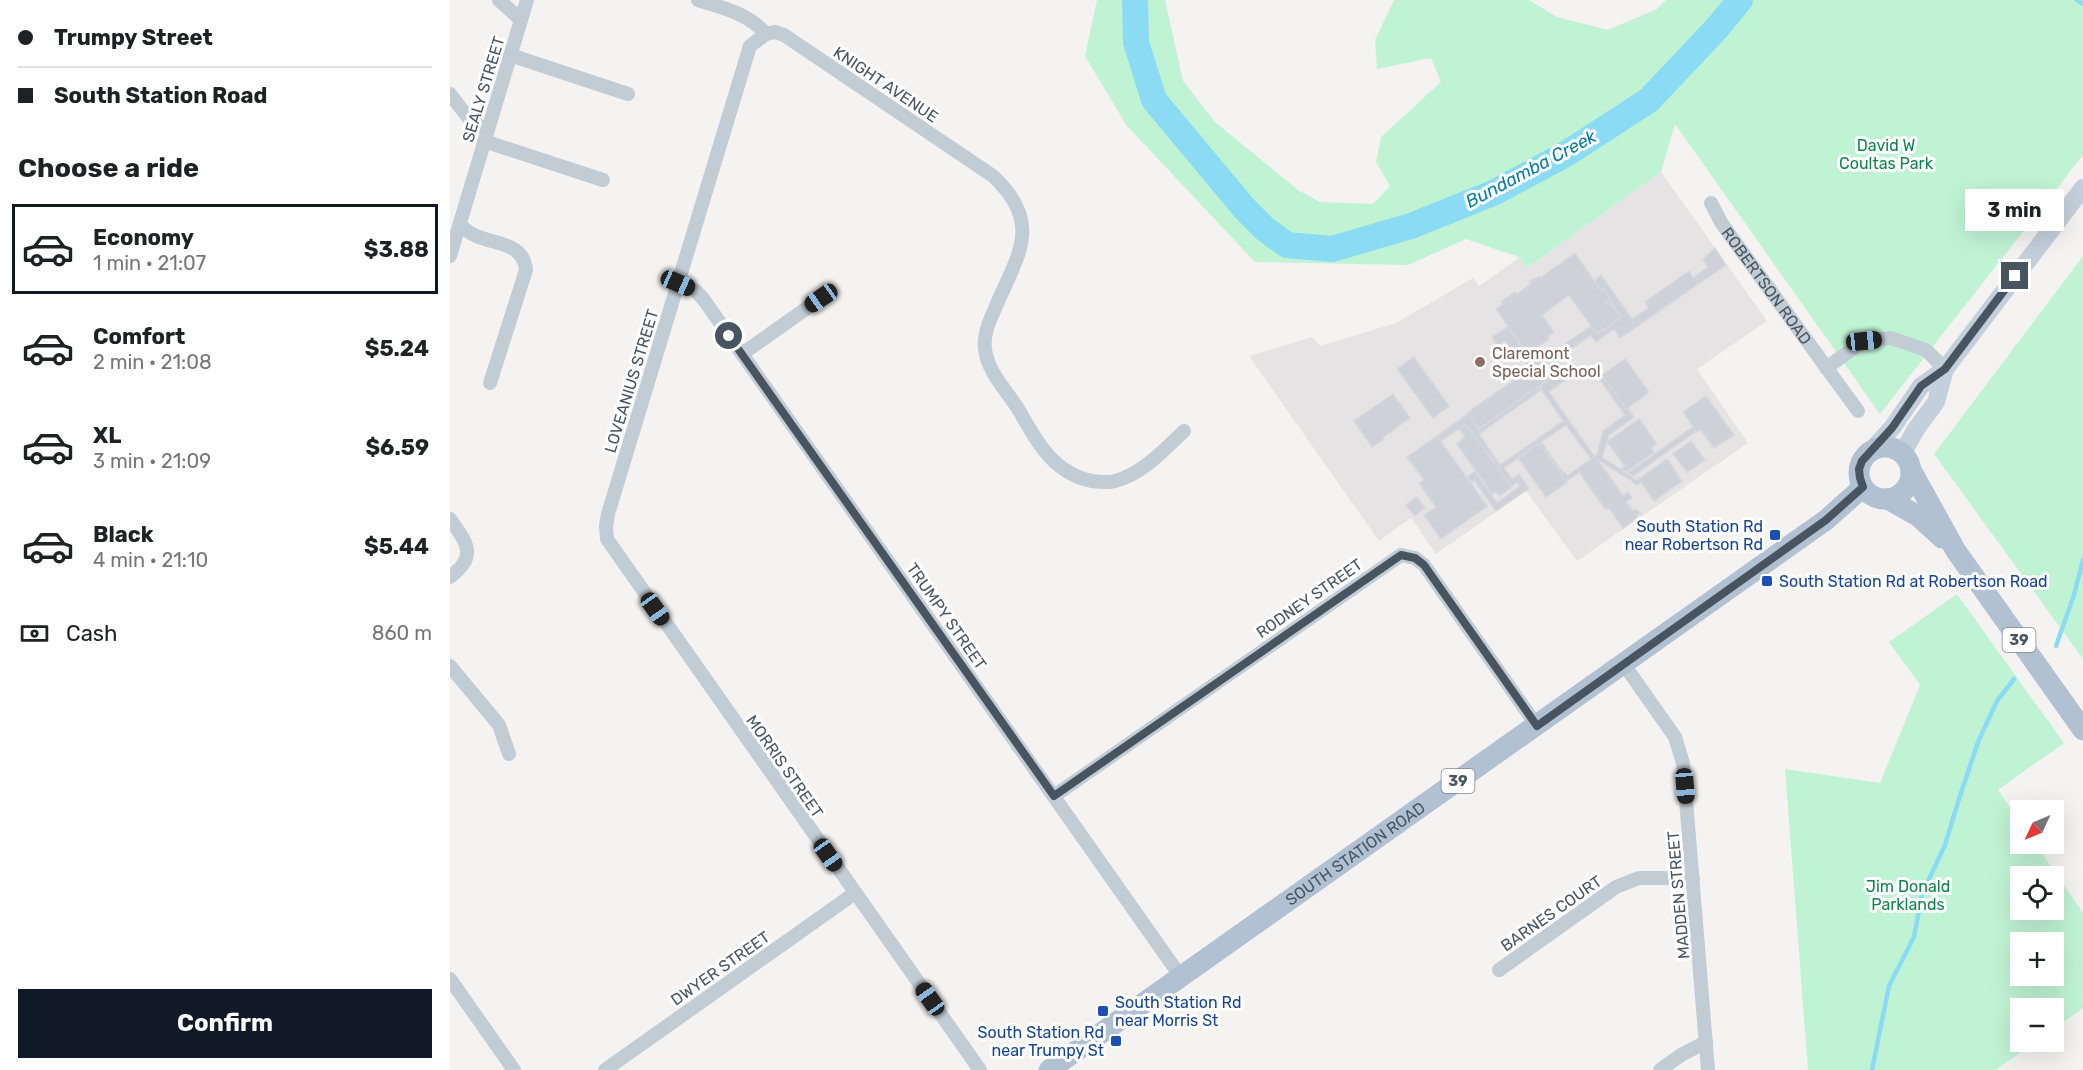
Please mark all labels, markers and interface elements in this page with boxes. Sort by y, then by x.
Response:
text: Trumpy Street [54,24,213,51]
street label: SEALY STREET [458,34,509,144]
street label: KNIGHT AVENUE [830,42,942,126]
text: South Station Road [54,82,267,109]
water label: Bundamba Creek [1462,125,1601,213]
park label: David W Coultas Park [1839,136,1934,173]
text: Choose a ride [18,152,199,184]
callout: 3 min [1966,189,2064,231]
text: 3 min [1987,198,2042,222]
icon: car [21,222,75,276]
text: Economy [93,224,194,251]
street label: ROBERTSON ROAD [1718,224,1815,348]
text: $3.88 [364,236,429,263]
text: 1 min · 21:07 [93,251,206,275]
route end [2001,262,2028,289]
car [658,267,698,299]
car [801,280,841,316]
street label: LOVEANIUS STREET [601,307,662,455]
icon: car [21,321,75,375]
route start [715,322,742,349]
text: Comfort [93,323,185,350]
car [1845,330,1883,352]
text: $5.24 [365,335,429,362]
place label: Claremont Special School [1492,344,1601,381]
text: 2 min · 21:08 [93,350,212,374]
marker: Claremont Special School [1473,355,1487,369]
icon: car [21,420,75,474]
text: XL [93,422,121,449]
text: $6.59 [365,434,429,461]
text: 3 min · 21:09 [93,449,211,473]
place label: South Station Rd near Robertson Rd [1625,517,1763,554]
icon: car [21,519,75,573]
text: Black [93,521,154,548]
marker: South Station Rd near Robertson Rd [1768,528,1782,542]
text: $5.44 [364,533,429,560]
text: 4 min · 21:10 [93,548,208,572]
street label: RODNEY STREET [1253,555,1366,642]
street label: TRUMPY STREET [903,559,990,673]
place label: South Station Rd at Robertson Road [1779,572,2048,591]
marker: South Station Rd at Robertson Road [1760,574,1774,588]
car [637,589,673,629]
icon: cash [18,617,51,650]
text: Cash [66,620,117,647]
text: 860 m [372,621,432,645]
road number: 39 [2002,628,2036,652]
street label: MORRIS STREET [742,711,827,821]
car [1674,767,1696,805]
road number: 39 [1442,769,1474,793]
street label: SOUTH STATION ROAD [1282,798,1429,910]
north arrow [2010,800,2064,854]
map controls [2010,800,2064,1052]
street label: MADDEN STREET [1663,830,1694,960]
car [810,835,846,875]
button: locate [2010,866,2064,920]
street label: BARNES COURT [1497,872,1605,955]
park label: Jim Donald Parklands [1866,877,1950,914]
street label: DWYER STREET [667,927,773,1010]
button: + [2010,932,2064,986]
car [912,979,948,1019]
button: Confirm [18,989,432,1058]
place label: South Station Rd near Morris St [1115,993,1241,1030]
button: − [2010,998,2064,1052]
marker: South Station Rd near Morris St [1096,1004,1110,1018]
place label: South Station Rd near Trumpy St [978,1023,1104,1060]
marker: South Station Rd near Trumpy St [1109,1034,1123,1048]

